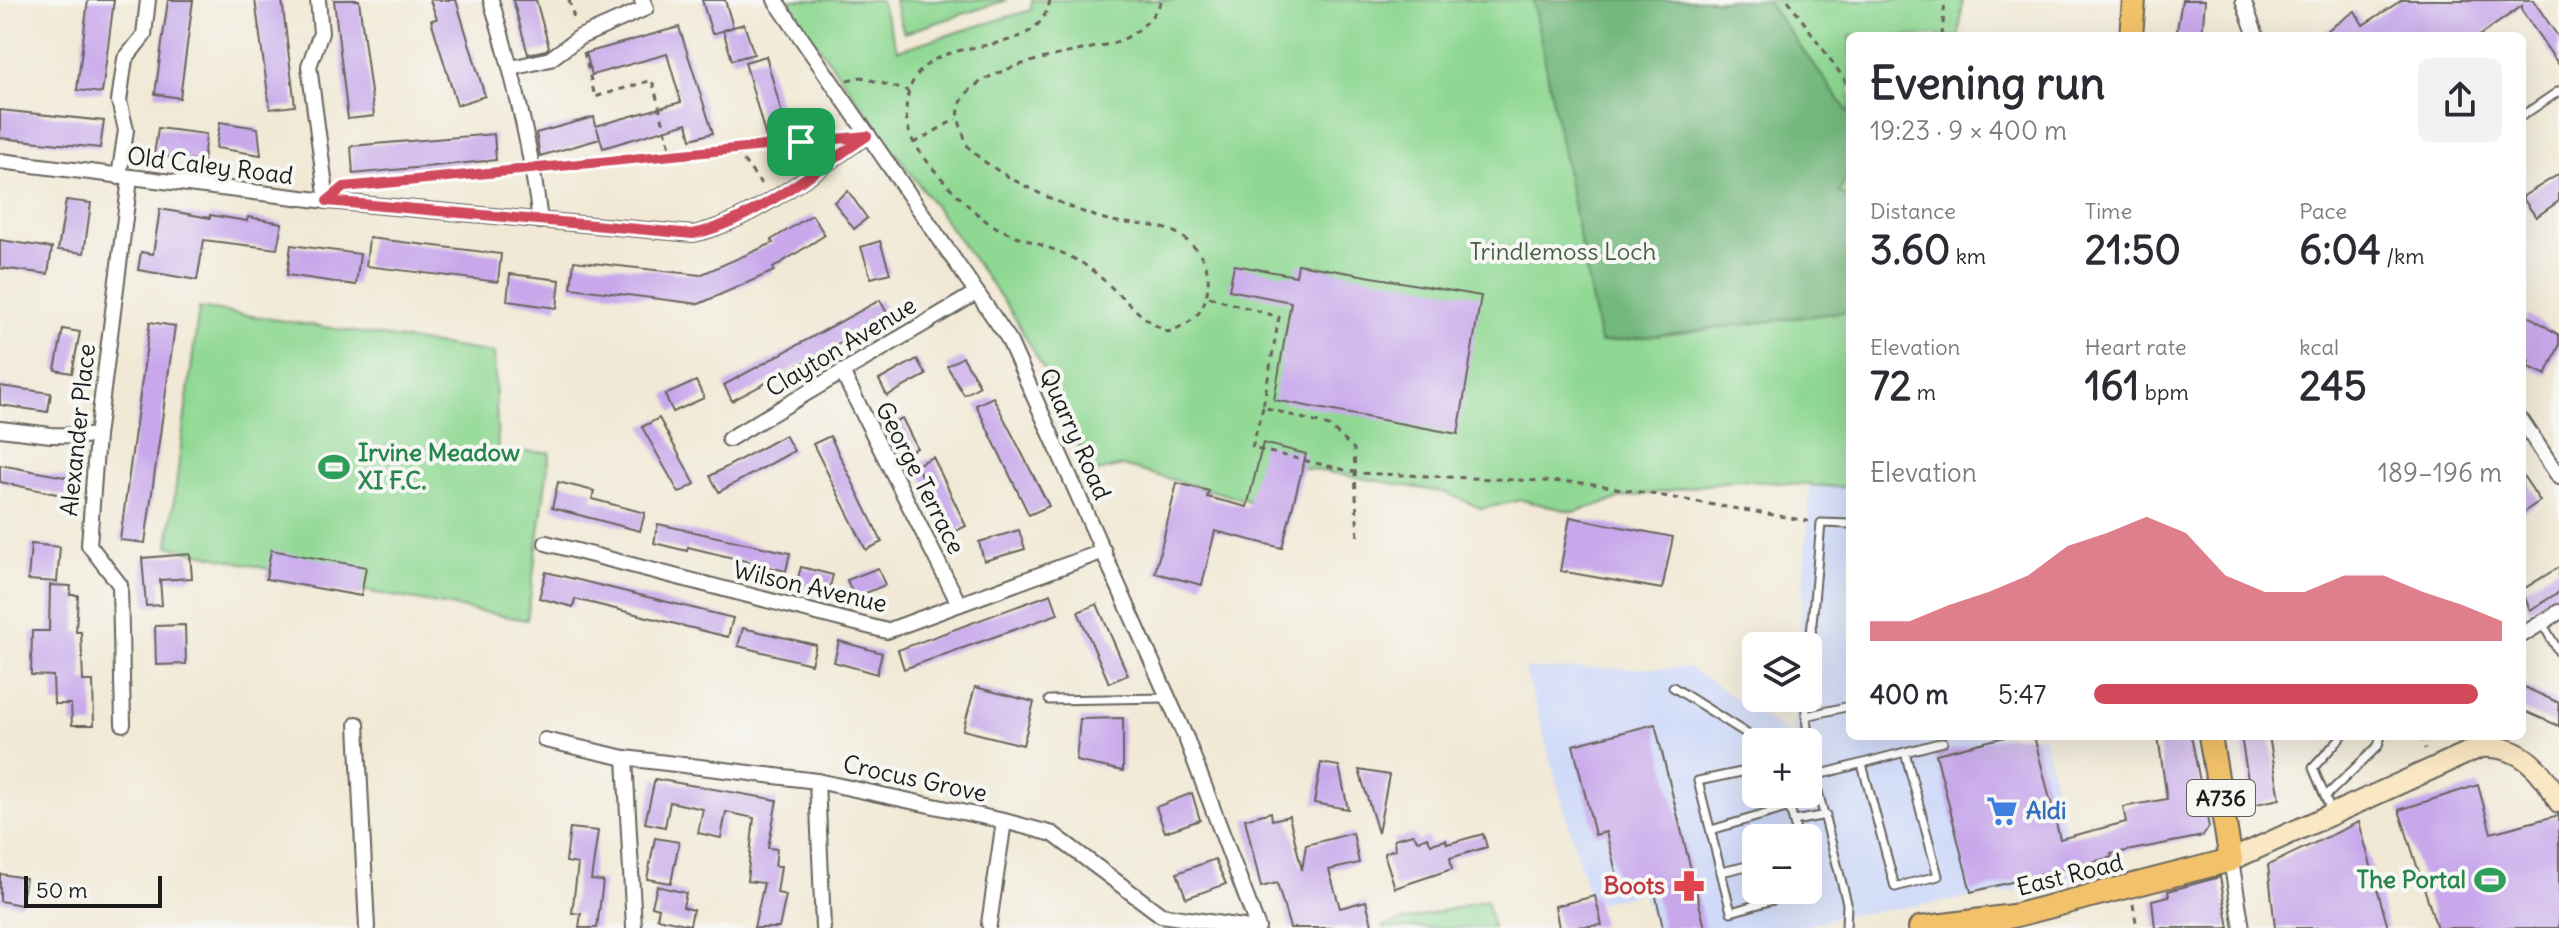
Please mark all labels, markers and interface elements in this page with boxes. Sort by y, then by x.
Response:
text: Evening run [1870,56,2105,111]
button: share [2418,58,2502,142]
pin [767,108,835,176]
text: 19:23 · 9 × 400 m [1870,114,2067,147]
icon: arrive [779,120,823,164]
street label: Old Caley Road [125,140,295,190]
text: Distance [1870,197,1956,225]
text: Time [2085,197,2132,225]
text: Pace [2299,197,2347,225]
text: 3.60 [1870,225,1950,275]
text: 21:50 [2085,225,2181,275]
text: 6:04 [2299,225,2381,275]
park label: Trindlemoss Loch [1470,236,1656,266]
text: km [1950,242,1986,270]
text: /km [2381,242,2425,270]
street label: Clayton Avenue [760,290,921,403]
text: Elevation [1870,333,1960,361]
text: Heart rate [2085,333,2187,361]
text: kcal [2299,333,2339,361]
street label: Alexander Place [53,342,101,518]
text: 72 [1870,361,1912,411]
text: 161 [2085,361,2140,411]
text: 245 [2299,361,2367,411]
street label: Quarry Road [1034,363,1118,504]
text: m [1912,378,1936,406]
text: bpm [2140,378,2189,406]
street label: George Terrace [870,396,972,559]
place label: Irvine Meadow XI F.C. [358,437,520,495]
sports icon: Irvine Meadow XI F.C. [317,450,351,484]
text: Elevation [1870,456,1977,489]
text: 189–196 m [2378,456,2502,489]
street label: Wilson Avenue [730,554,890,618]
map controls [1742,632,1822,904]
button: layers [1742,632,1822,712]
text: 400 m [1870,678,1948,711]
text: 5:47 [1998,678,2046,711]
button: + [1742,728,1822,808]
street label: Crocus Grove [840,748,990,808]
road number: A736 [2187,780,2255,816]
supermarket icon: Aldi [1985,794,2019,828]
place label: Aldi [2026,795,2066,825]
button: − [1742,824,1822,904]
street label: East Road [2014,846,2126,902]
sports icon: The Portal [2473,863,2507,897]
place label: The Portal [2357,864,2466,894]
pharmacy icon: Boots [1672,869,1706,903]
place label: Boots [1603,870,1665,900]
scale bar [24,872,162,908]
text: 50 m [36,876,88,904]

